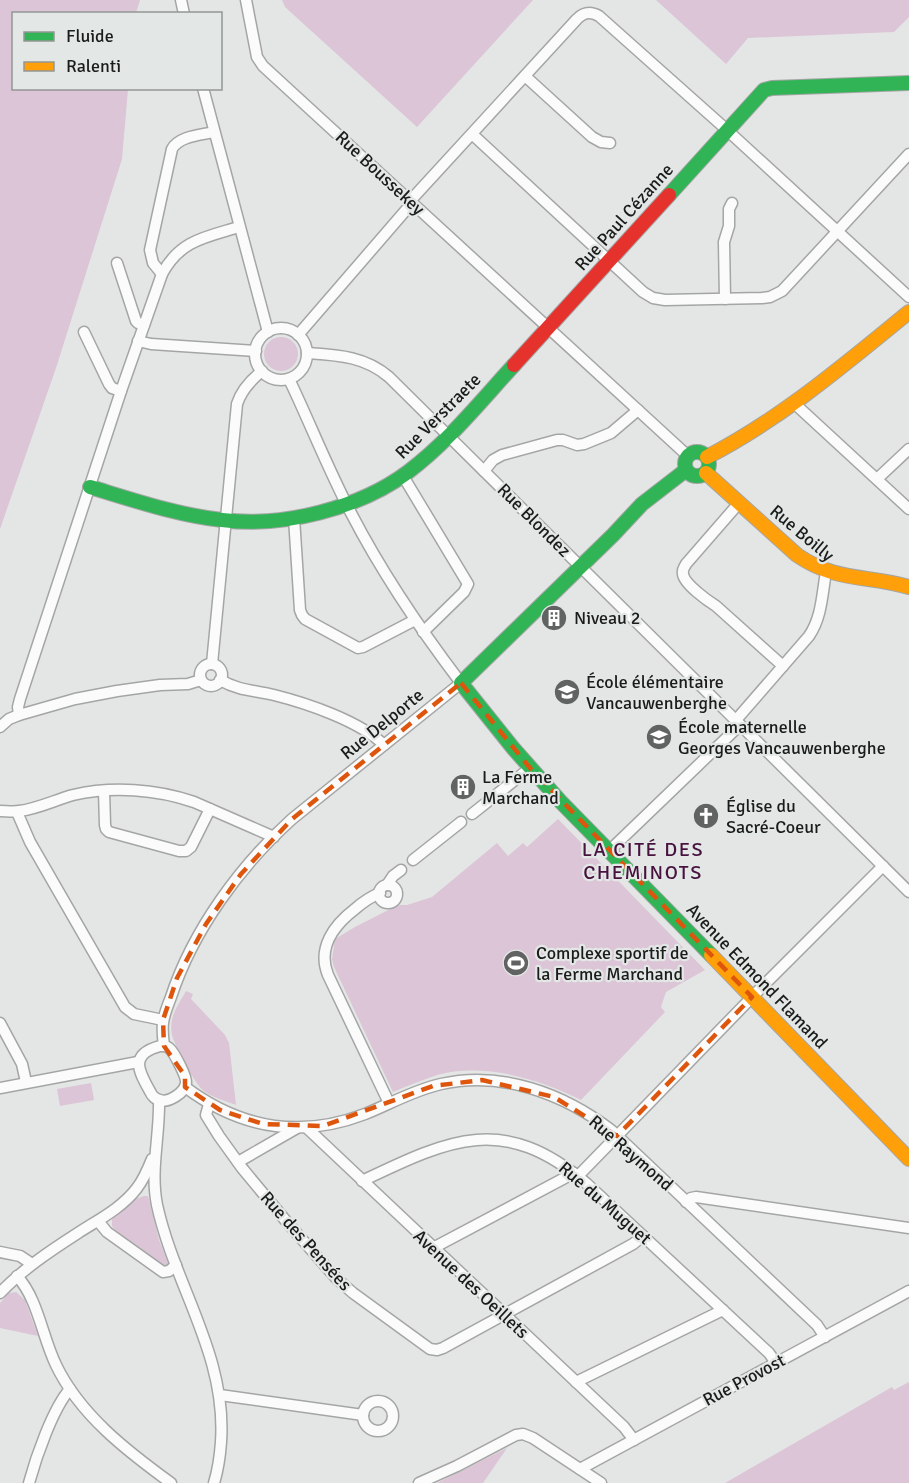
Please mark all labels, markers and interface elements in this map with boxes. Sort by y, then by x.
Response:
legend [12,12,222,90]
text: Fluide [66,25,114,47]
text: Ralenti [66,55,121,77]
street label: Rue Boussekey [331,126,430,220]
street label: Rue Paul Cézanne [570,159,678,275]
street label: Rue Verstraete [391,369,485,463]
street label: Rue Blondez [493,479,575,561]
street label: Rue Boilly [765,500,839,567]
building icon: Niveau 2 [539,603,569,633]
place label: Niveau 2 [574,607,641,629]
place label: École élémentaire Vancauwenberghe [586,671,727,714]
school or university icon: École élémentaire Vancauwenberghe [552,677,582,707]
street label: Rue Delporte [336,684,428,764]
place label: École maternelle Georges Vancauwenberghe [678,716,886,759]
school or university icon: École maternelle Georges Vancauwenberghe [644,722,674,752]
place label: La Ferme Marchand [482,766,559,809]
building icon: La Ferme Marchand [448,772,478,802]
place label: Église du Sacré-Coeur [726,795,821,838]
church icon: Église du Sacré-Coeur [691,801,721,831]
district label: LA CITÉ DES CHEMINOTS [582,837,704,885]
street label: Avenue Edmond Flamand [682,899,832,1053]
place label: Complexe sportif de la Ferme Marchand [536,942,689,985]
sports icon: Complexe sportif de la Ferme Marchand [501,948,531,978]
street label: Rue Raymond [584,1111,678,1195]
street label: Rue du Muguet [554,1157,656,1249]
street label: Rue des Pensées [256,1187,356,1295]
street label: Avenue des Oeillets [409,1225,533,1343]
street label: Rue Provost [699,1349,789,1411]

